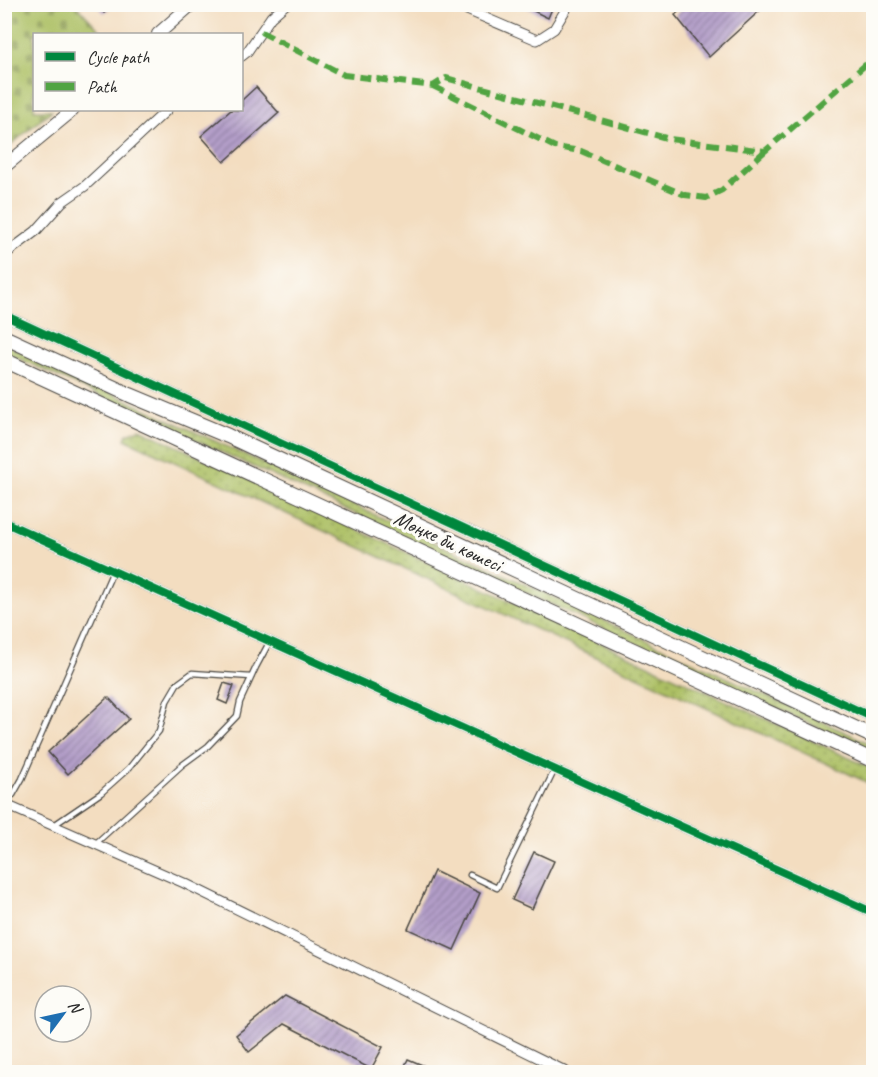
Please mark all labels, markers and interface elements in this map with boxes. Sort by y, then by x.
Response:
legend [33,33,243,111]
text: Cycle path [87,46,150,68]
text: Path [87,76,117,98]
street label: Мөңке би көшесі [390,505,509,579]
north arrow [33,984,93,1044]
text: N [64,997,88,1019]

